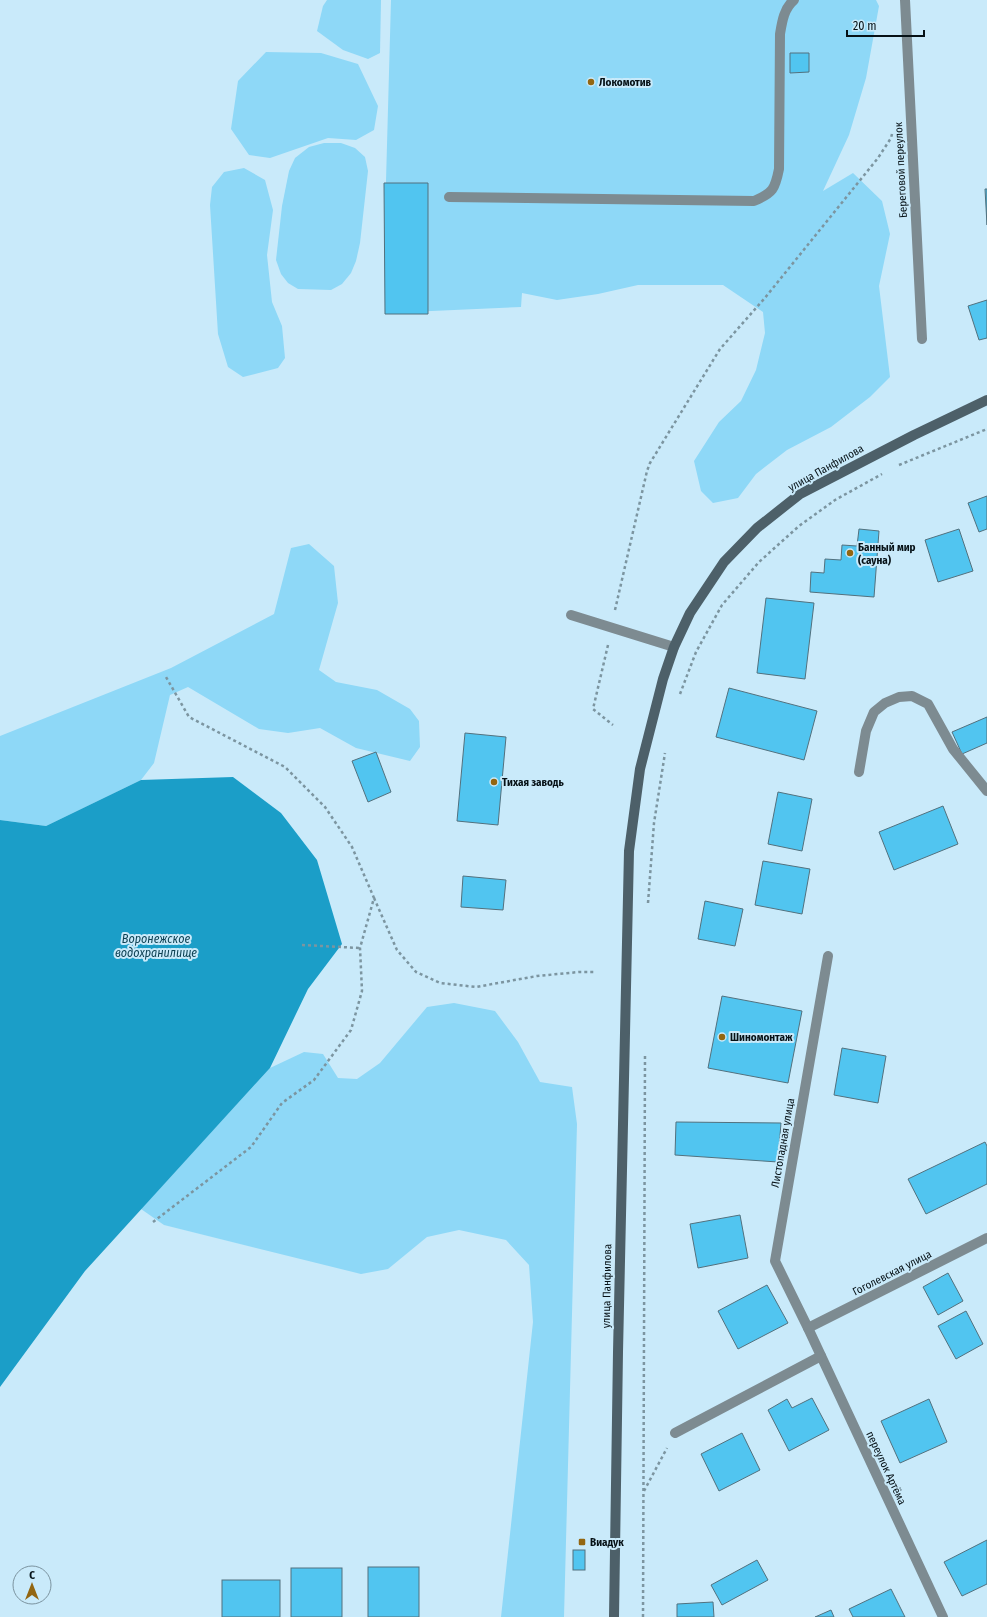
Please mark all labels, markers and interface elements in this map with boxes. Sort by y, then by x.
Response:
scale bar [847,12,924,38]
text: 20 m [853,19,877,33]
place label: Локомотив [599,76,652,89]
marker: Локомотив [586,77,596,87]
street label: Береговой переулок [892,121,910,218]
street label: улица Панфилова [786,442,866,494]
place label: Банный мир (сауна) [858,541,916,567]
marker: Банный мир (сауна) [845,548,855,558]
place label: Тихая заводь [502,776,564,789]
marker: Тихая заводь [489,777,499,787]
water label: Воронежское водохранилище [115,932,197,960]
place label: Шиномонтаж [730,1031,793,1044]
marker: Шиномонтаж [717,1032,727,1042]
street label: Листопадная улица [769,1097,797,1189]
street label: улица Панфилова [600,1244,614,1328]
street label: Гоголевская улица [850,1248,934,1298]
street label: переулок Артёма [863,1429,909,1507]
place label: Виадук [590,1536,624,1549]
marker: Виадук [577,1537,587,1547]
north arrow [12,1565,52,1605]
text: С [29,1569,35,1582]

